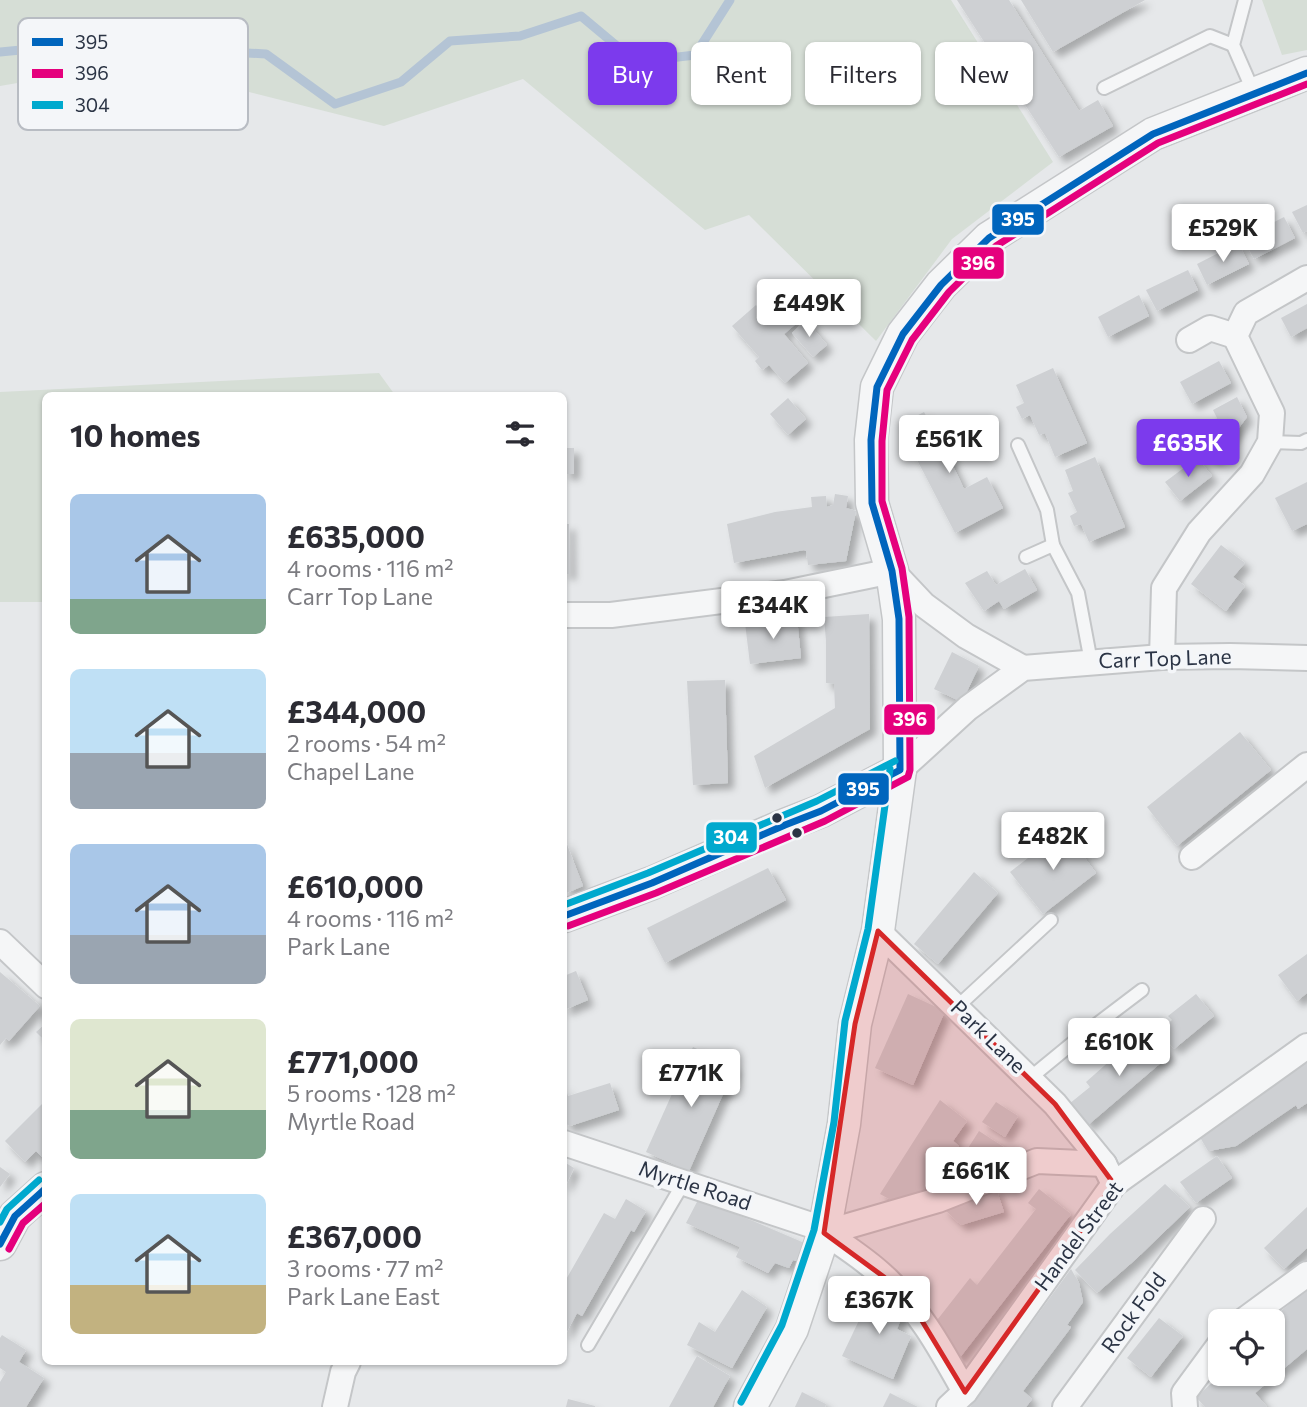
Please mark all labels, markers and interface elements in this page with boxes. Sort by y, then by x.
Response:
legend [18,18,248,130]
text: 395 [75,30,108,53]
chip: Buy [588,42,677,105]
chip: Rent [691,42,791,105]
chip: Filters [805,42,921,105]
chip: New [935,42,1033,105]
text: 396 [75,61,109,84]
text: 304 [75,93,110,116]
line badge: 395 [991,203,1045,236]
pin: £529K [1174,204,1272,264]
text: 395 [1001,207,1035,230]
text: £529K [1188,213,1258,241]
line badge: 396 [952,246,1005,280]
text: 396 [961,251,995,274]
pin: £449K [760,280,858,339]
text: £449K [773,288,845,316]
icon: filters [501,415,539,453]
text: 10 homes [70,416,200,453]
pin: £561K [900,416,998,475]
pin: £635K [1139,420,1237,479]
text: £561K [915,424,983,452]
text: £635K [1153,428,1223,456]
text: £635,000 [287,517,425,554]
icon: home [126,522,210,606]
text: 4 rooms · 116 m² [287,554,454,582]
text: Carr Top Lane [287,582,433,610]
pin: £344K [724,582,822,641]
text: £344K [737,590,809,618]
street label: Carr Top Lane [1098,643,1232,672]
text: £344,000 [287,692,426,729]
icon: home [126,697,210,781]
line badge: 396 [883,703,936,736]
text: 396 [893,707,927,730]
text: 2 rooms · 54 m² [287,729,446,757]
text: Chapel Lane [287,757,414,785]
line badge: 395 [837,772,890,806]
text: 395 [846,777,880,800]
unlabelled marker [770,811,784,825]
pin: £482K [1004,812,1102,872]
line badge: 304 [705,821,758,854]
text: £482K [1017,821,1089,849]
text: 304 [713,825,749,848]
unlabelled marker [790,826,804,840]
text: £610,000 [287,867,424,904]
icon: home [126,872,210,956]
text: 4 rooms · 116 m² [287,904,454,932]
text: Park Lane [287,932,390,960]
street label: Park Lane [947,994,1032,1078]
pin: £610K [1070,1018,1168,1078]
text: £610K [1084,1027,1154,1055]
text: £771,000 [287,1042,419,1079]
icon: home [126,1047,210,1131]
pin: £771K [642,1050,740,1109]
text: £771K [658,1058,724,1086]
text: 5 rooms · 128 m² [287,1079,456,1107]
text: Myrtle Road [287,1107,415,1135]
pin: £661K [927,1148,1025,1207]
street label: Myrtle Road [636,1155,755,1215]
text: £661K [942,1156,1010,1184]
street label: Handel Street [1028,1175,1127,1295]
text: £367,000 [287,1217,422,1254]
icon: home [126,1222,210,1306]
text: 3 rooms · 77 m² [287,1254,444,1282]
street label: Rock Fold [1095,1267,1170,1357]
pin: £367K [830,1276,928,1336]
text: Park Lane East [287,1282,440,1310]
text: £367K [844,1285,914,1313]
map controls [1208,1309,1285,1386]
button: locate [1208,1309,1285,1386]

